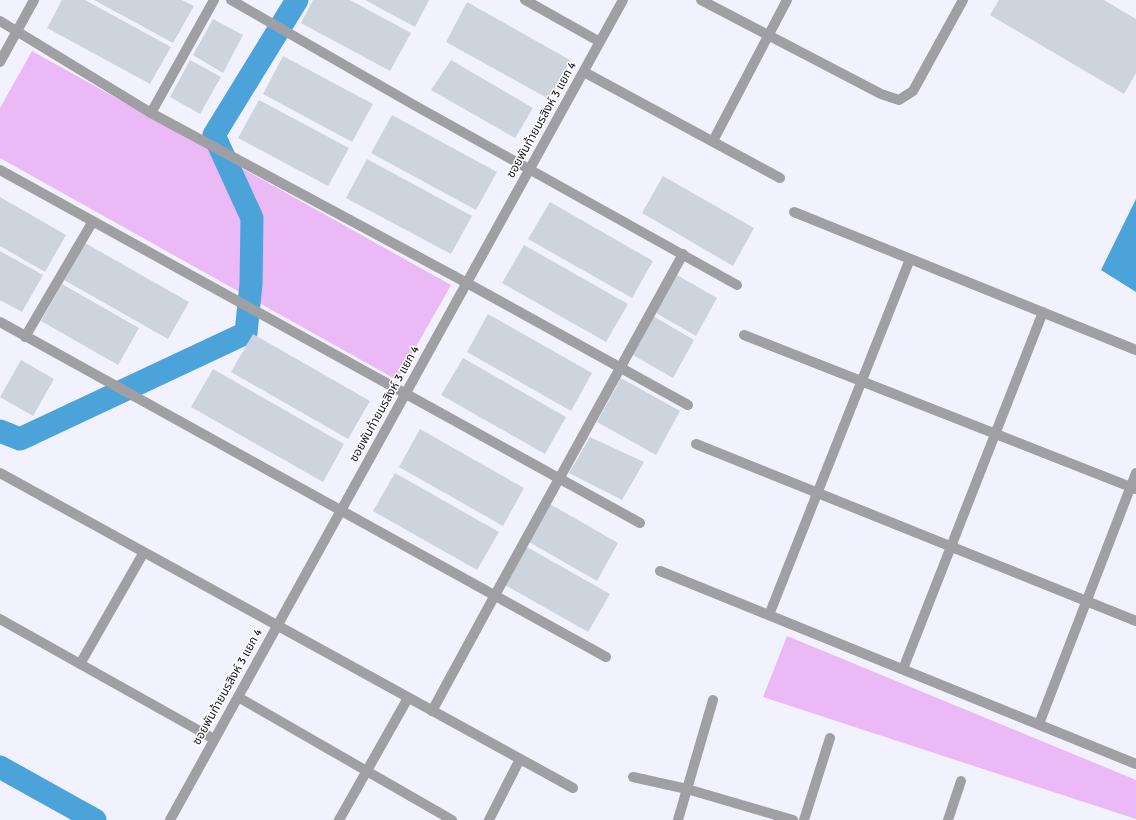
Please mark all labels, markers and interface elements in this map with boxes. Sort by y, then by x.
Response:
street label: ซอยพันท้ายนรสิงห์ 3 แยก 4 [504,59,580,181]
street label: ซอยพันท้ายนรสิงห์ 3 แยก 4 [347,343,423,465]
street label: ซอยพันท้ายนรสิงห์ 3 แยก 4 [190,626,266,748]

